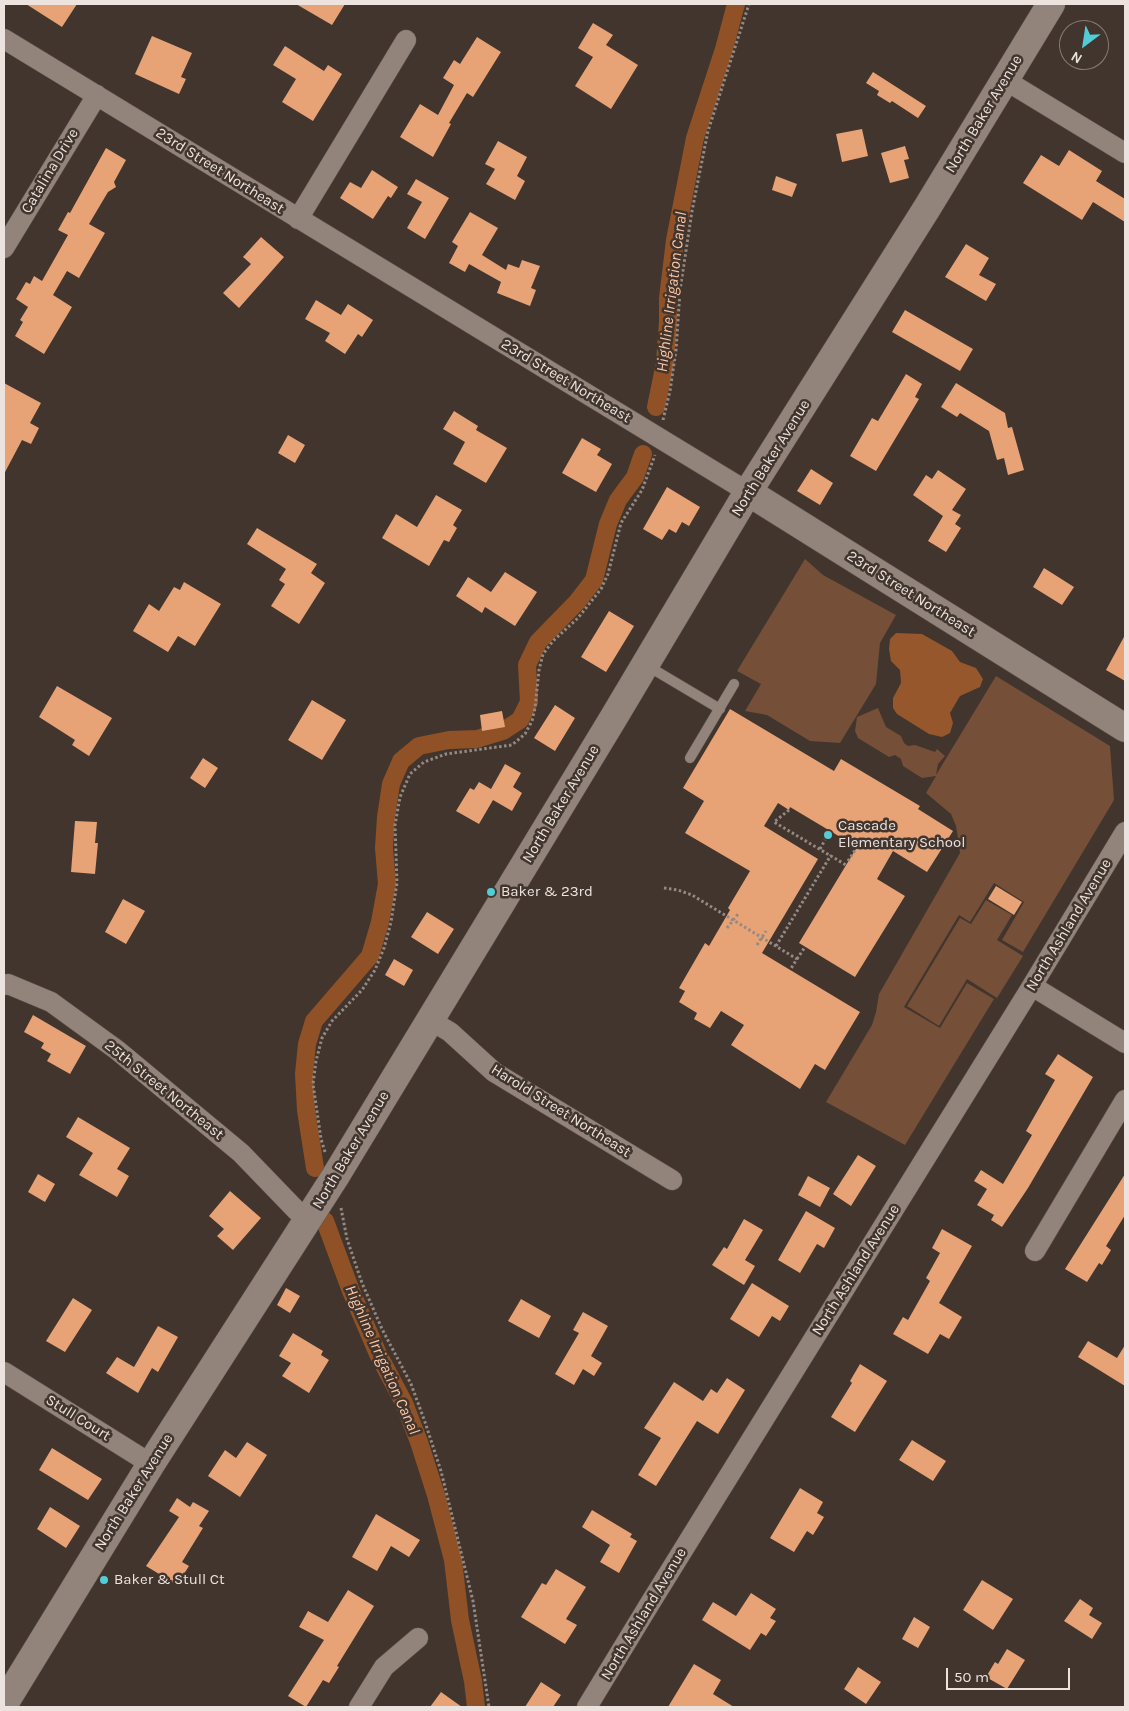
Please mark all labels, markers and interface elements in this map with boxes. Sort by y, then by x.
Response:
north arrow [1059,20,1109,70]
text: N [1068,48,1085,67]
street label: North Baker Avenue [942,52,1026,176]
street label: 23rd Street Northeast [152,124,288,218]
street label: Catalina Drive [18,125,82,217]
water label: Highline Irrigation Canal [653,211,691,373]
street label: 23rd Street Northeast [498,335,634,427]
street label: North Baker Avenue [728,396,814,520]
street label: 23rd Street Northeast [843,547,979,641]
street label: North Baker Avenue [519,742,603,866]
place label: Cascade Elementary School [838,817,965,852]
marker: Cascade Elementary School [822,829,834,841]
street label: North Ashland Avenue [1022,856,1116,994]
place label: Baker & 23rd [501,883,593,901]
marker: Baker & 23rd [485,886,497,898]
street label: 25th Street Northeast [101,1036,227,1144]
street label: Harold Street Northeast [488,1061,634,1161]
street label: North Baker Avenue [309,1088,393,1212]
street label: North Ashland Avenue [808,1201,904,1339]
water label: Highline Irrigation Canal [340,1282,424,1438]
street label: Stull Court [42,1391,114,1445]
street label: North Baker Avenue [91,1430,177,1554]
street label: North Ashland Avenue [597,1545,691,1683]
place label: Baker & Stull Ct [114,1571,225,1589]
marker: Baker & Stull Ct [98,1574,110,1586]
scale bar [949,1658,1073,1690]
text: 50 m [954,1668,989,1686]

